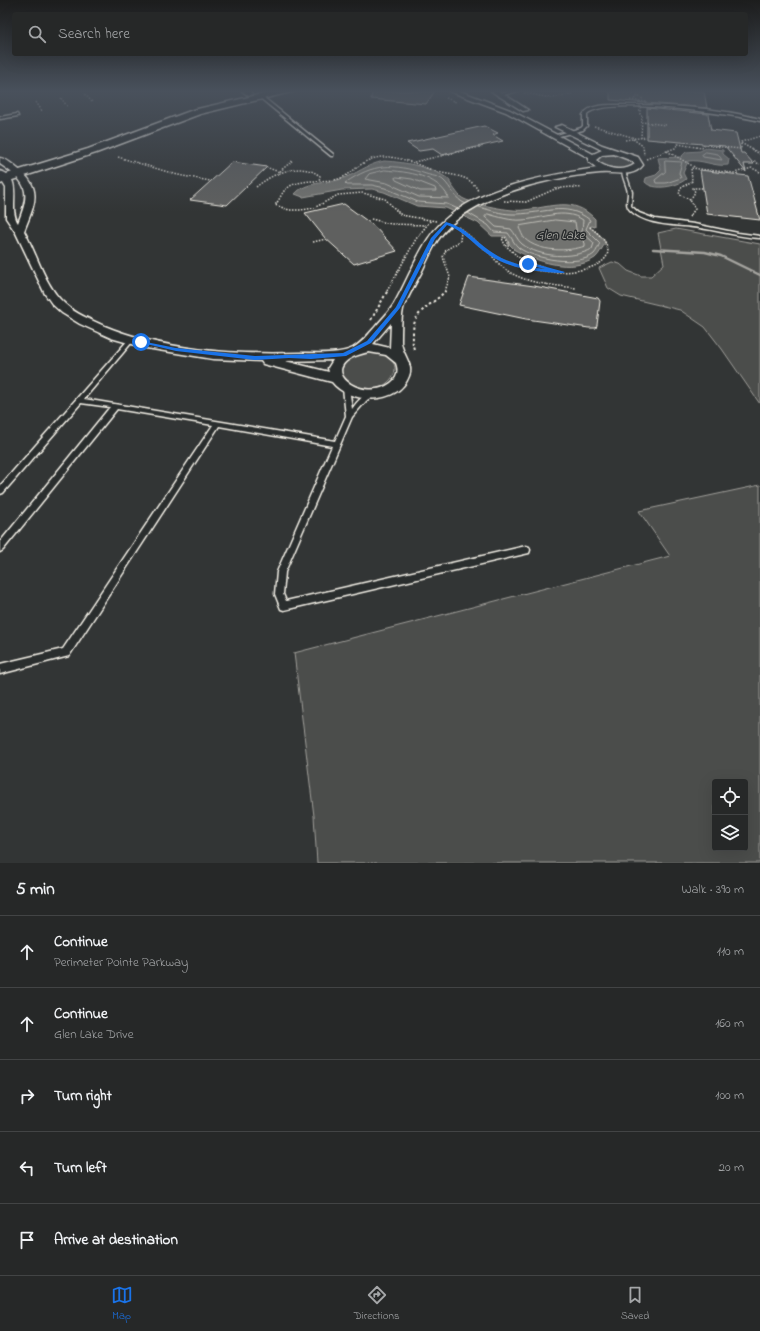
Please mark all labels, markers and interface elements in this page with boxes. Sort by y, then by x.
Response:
search box [12,12,748,56]
icon: search [26,23,48,45]
text: Search here [58,23,130,45]
water label: Glen Lake [535,226,586,245]
route end [519,255,537,273]
route start [132,333,150,351]
map controls [712,779,748,851]
button: locate [712,779,748,815]
button: layers [712,815,748,851]
text: 5 min [16,877,55,902]
text: Walk · 390 m [682,880,744,899]
text: Continue [54,931,108,953]
icon: ahead [16,941,38,963]
text: 110 m [717,942,744,961]
text: Perimeter Pointe Parkway [54,953,188,972]
text: Continue [54,1003,108,1025]
icon: ahead [16,1013,38,1035]
text: 160 m [715,1014,744,1033]
text: Glen Lake Drive [54,1025,134,1044]
icon: right [16,1085,38,1107]
text: Turn right [54,1085,112,1107]
text: 100 m [715,1086,744,1105]
icon: left [16,1157,38,1179]
text: Turn left [54,1157,107,1179]
text: 20 m [719,1158,744,1177]
icon: arrive [16,1229,38,1251]
text: Arrive at destination [54,1229,178,1251]
tab: Map [111,1284,133,1324]
tab: Directions [354,1284,399,1324]
tab: Saved [621,1284,649,1324]

